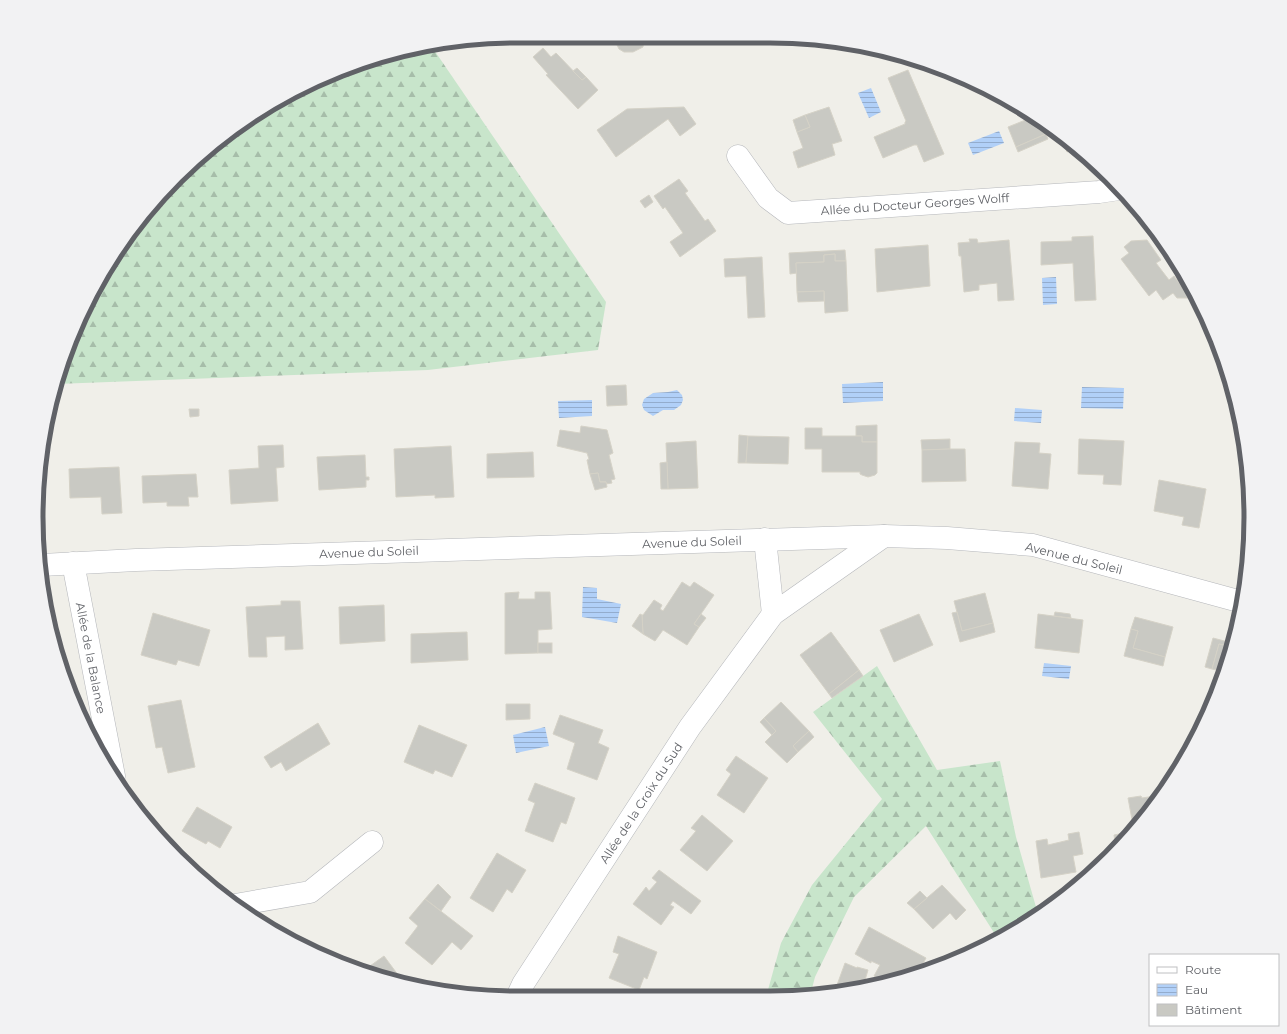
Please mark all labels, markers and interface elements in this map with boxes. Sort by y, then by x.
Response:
street label: Allée du Docteur Georges Wolff [820,190,1011,218]
street label: Avenue du Soleil [642,533,742,551]
street label: Avenue du Soleil [1024,539,1124,577]
street label: Avenue du Soleil [319,543,419,561]
street label: Allée de la Balance [73,601,109,715]
street label: Allée de la Croix du Sud [596,740,686,866]
legend [1149,954,1279,1026]
text: Route [1185,962,1221,977]
text: Eau [1185,982,1208,997]
text: Bâtiment [1185,1002,1242,1017]

